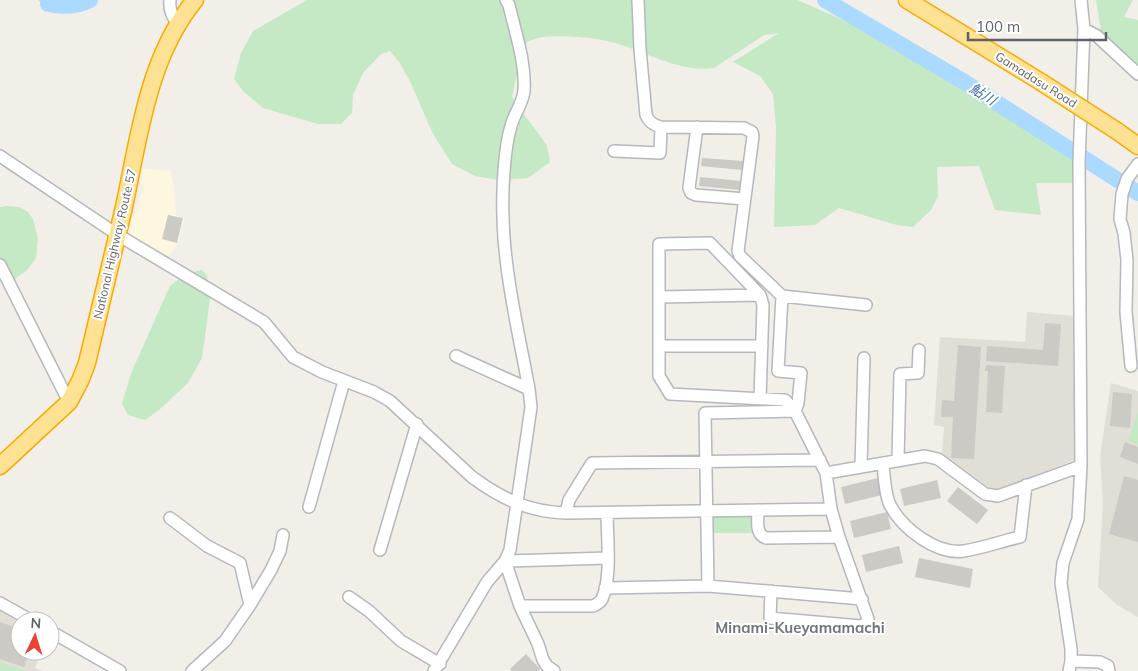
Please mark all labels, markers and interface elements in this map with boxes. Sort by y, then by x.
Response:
scale bar [968,10,1106,42]
text: 100 m [976,17,1020,36]
street label: Gamadasu Road [993,48,1080,111]
water label: 鮎川 [966,79,1001,110]
street label: National Highway Route 57 [90,167,139,320]
north arrow [10,611,60,661]
text: N [30,614,42,632]
district label: Minami-Kueyamamachi [715,618,885,637]

